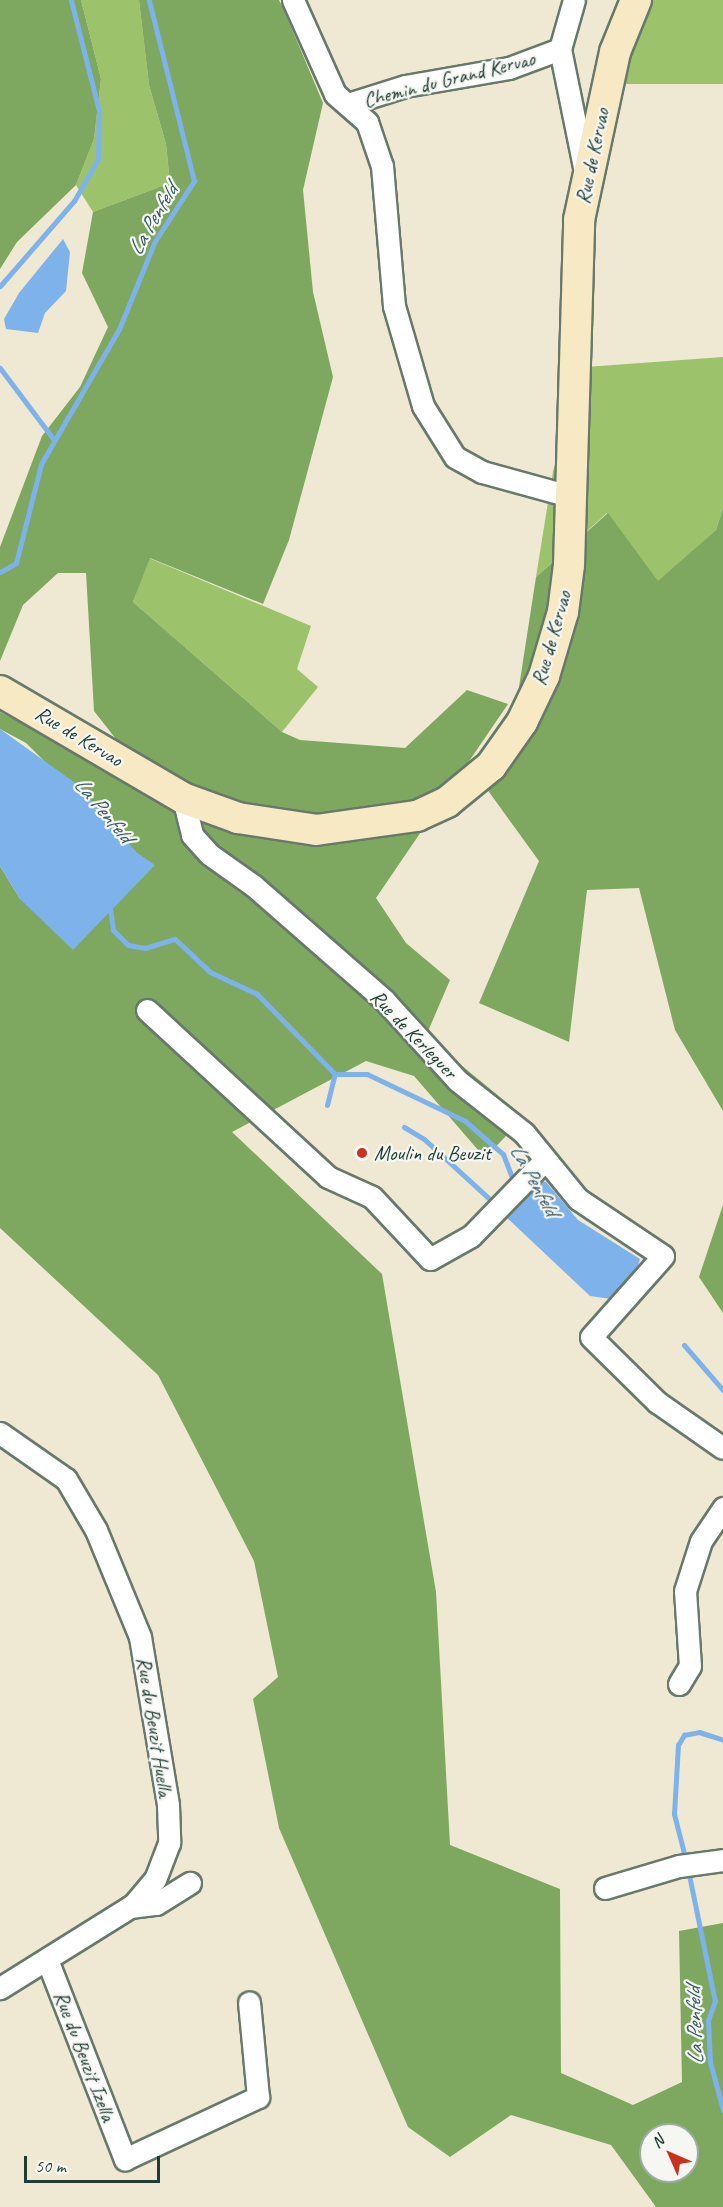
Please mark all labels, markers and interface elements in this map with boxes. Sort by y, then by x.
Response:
street label: Chemin du Grand Kervao [361,46,537,112]
street label: Rue de Kervao [570,106,614,206]
water label: La Penfeld [122,180,184,260]
street label: Rue de Kervao [525,588,577,688]
street label: Rue de Kervao [31,700,127,772]
water label: La Penfeld [68,772,138,848]
street label: Rue de Kerleguer [365,984,463,1084]
place label: Moulin du Beuzit [374,1140,490,1166]
water label: La Penfeld [504,1140,564,1220]
marker: Moulin du Beuzit [355,1146,369,1160]
street label: Rue du Beuzit Huella [131,1655,179,1799]
street label: Rue du Beuzit Izella [49,1987,121,2125]
water label: La Penfeld [680,1987,710,2065]
north arrow [639,2123,699,2183]
text: N [647,2131,668,2152]
scale bar [27,2144,164,2182]
text: 50 m [35,2155,66,2177]

